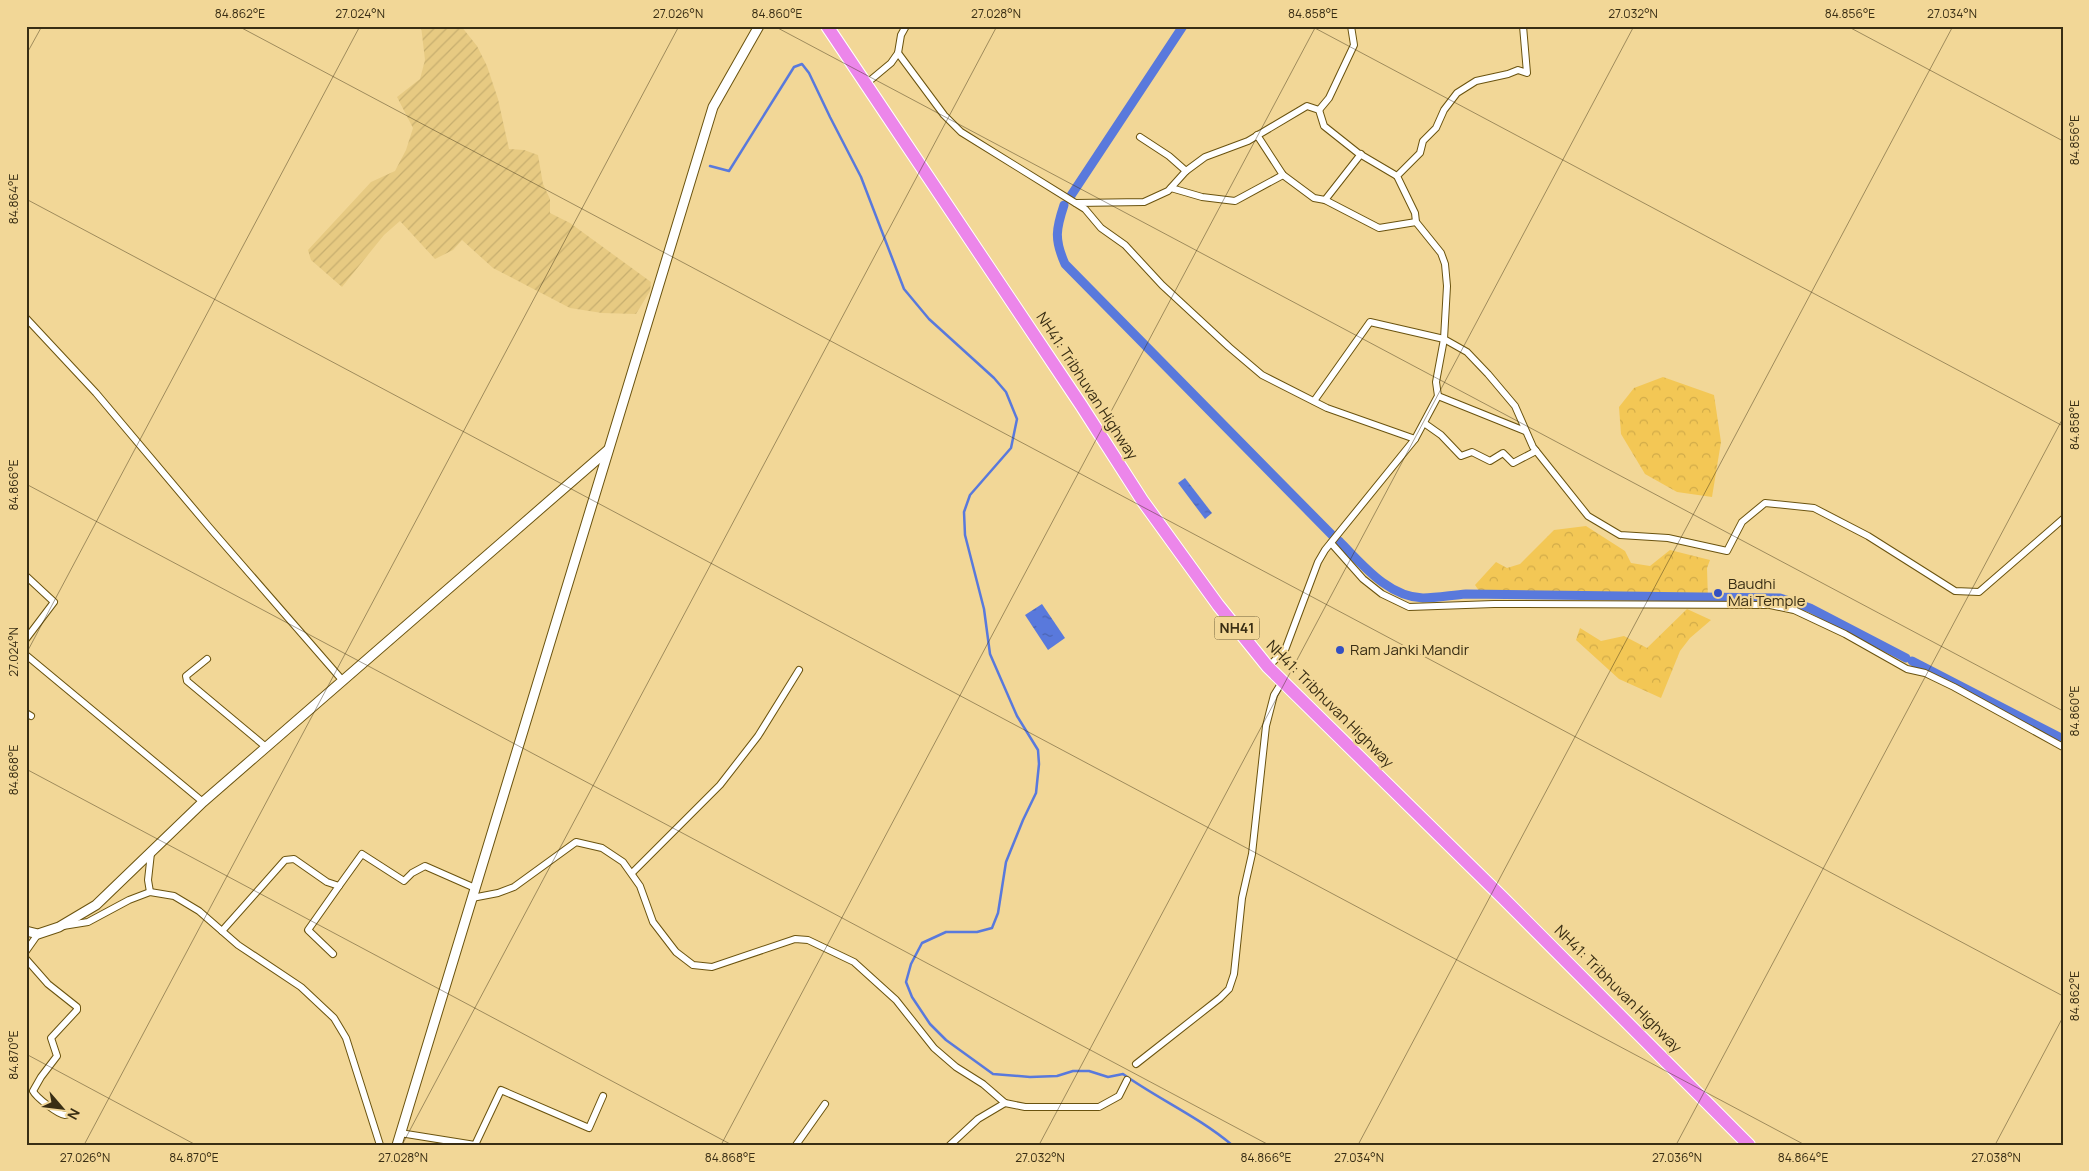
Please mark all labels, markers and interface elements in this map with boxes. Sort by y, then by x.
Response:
text: 84.862°E [215,5,265,22]
text: 27.024°N [335,5,385,22]
text: 27.026°N [653,5,703,22]
text: 84.860°E [752,5,803,22]
text: 27.028°N [971,5,1021,22]
text: 84.858°E [1288,5,1338,22]
text: 27.032°N [1608,5,1658,22]
text: 84.856°E [1825,5,1875,22]
text: 27.034°N [1927,5,1977,22]
text: 84.856°E [2066,115,2083,165]
text: 84.864°E [5,174,22,224]
street label: NH41: Tribhuvan Highway [1032,308,1143,464]
text: 84.858°E [2066,400,2083,450]
text: 84.866°E [5,459,22,510]
place label: Baudhi Mai Temple [1728,573,1806,611]
marker: Baudhi Mai Temple [1712,587,1724,599]
road number: NH41 [1214,616,1260,640]
text: 27.024°N [5,627,22,677]
street label: NH41: Tribhuvan Highway [1262,635,1399,772]
place label: Ram Janki Mandir [1350,639,1470,660]
marker: Ram Janki Mandir [1334,644,1346,656]
text: 84.860°E [2066,685,2083,736]
text: 84.868°E [5,745,22,795]
street label: NH41: Tribhuvan Highway [1550,920,1687,1057]
text: 84.862°E [2066,971,2083,1021]
text: 84.870°E [5,1030,22,1080]
north arrow [38,1084,88,1134]
text: N [63,1105,85,1123]
text: 27.026°N [60,1149,110,1166]
text: 84.870°E [169,1149,219,1166]
text: 27.028°N [378,1149,428,1166]
text: 84.868°E [705,1149,755,1166]
text: 27.032°N [1015,1149,1065,1166]
text: 84.866°E [1241,1149,1292,1166]
text: 27.034°N [1334,1149,1384,1166]
text: 27.036°N [1652,1149,1702,1166]
text: 84.864°E [1778,1149,1828,1166]
text: 27.038°N [1971,1149,2021,1166]

